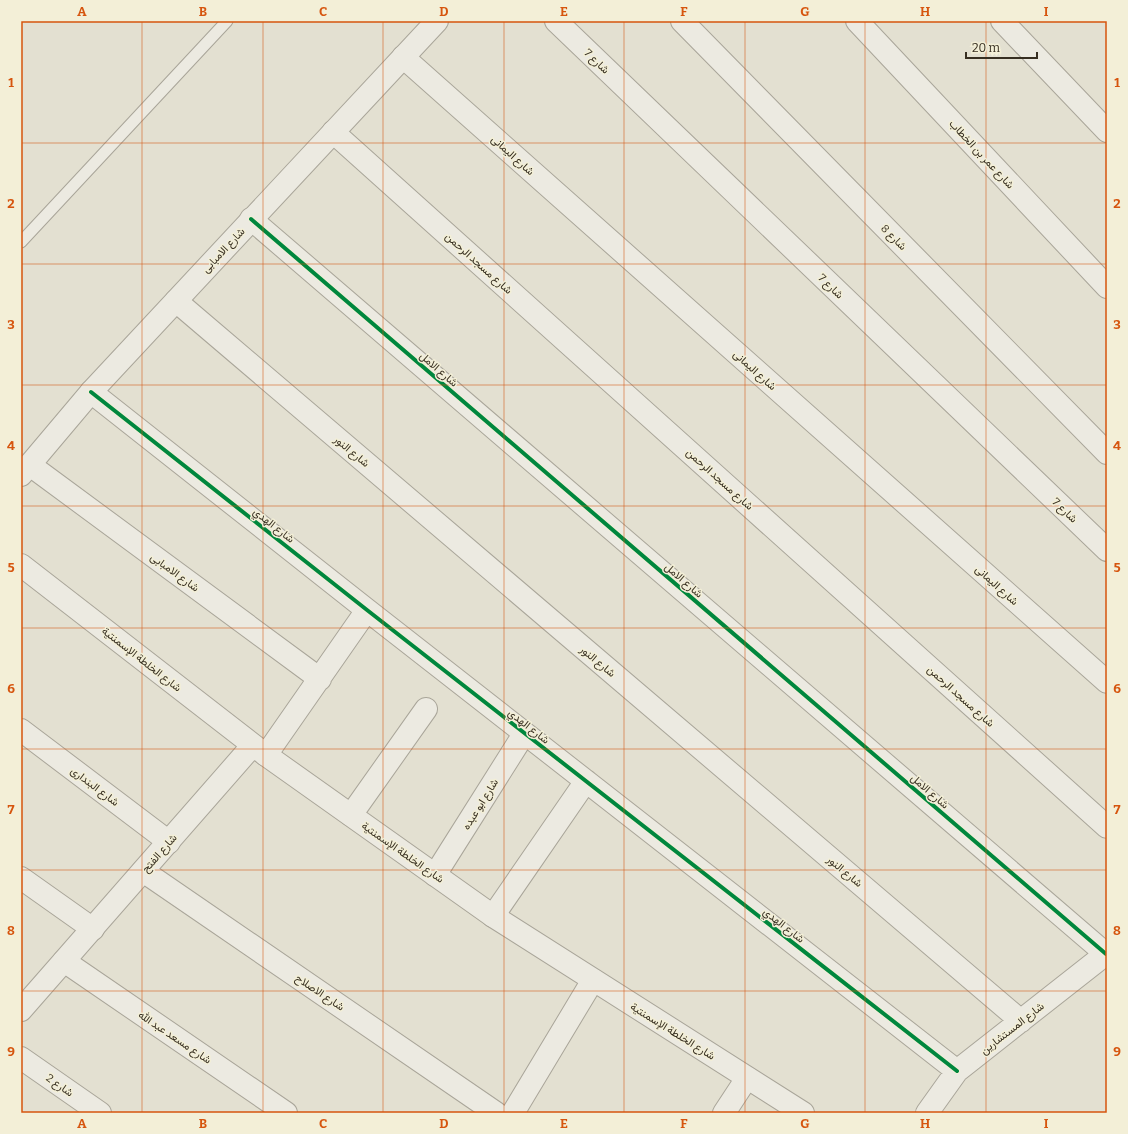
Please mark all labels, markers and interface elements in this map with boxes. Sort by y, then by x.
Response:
text: A [77,4,87,19]
text: B [199,4,207,19]
text: C [319,4,327,19]
text: D [439,4,449,19]
text: E [560,4,568,19]
text: F [680,4,688,19]
text: G [800,4,810,19]
text: H [920,4,930,19]
text: I [1044,4,1049,19]
scale bar [966,34,1037,60]
text: 20 m [972,41,1001,55]
street label: شارع 7 [581,46,612,77]
text: 1 [8,75,14,90]
text: 1 [1114,75,1120,90]
street label: شارع عمر بن الخطاب [946,117,1017,192]
street label: شارع اليمانى [488,133,537,179]
text: 2 [7,196,15,211]
text: 2 [1113,196,1121,211]
street label: شارع 8 [877,222,909,254]
street label: شارع الامبابى [199,225,249,276]
street label: شارع مسجد الرحمن [442,230,515,298]
street label: شارع 7 [815,271,846,302]
text: 3 [7,317,15,332]
text: 3 [1113,317,1121,332]
street label: شارع اليمانى [730,348,779,394]
street label: شارع الامل [416,349,461,390]
street label: شارع النور [330,432,372,471]
text: 4 [7,438,15,453]
text: 4 [1113,438,1121,453]
street label: شارع مسجد الرحمن [683,446,756,514]
street label: شارع 7 [1049,495,1080,526]
street label: شارع الهدي [248,505,297,548]
street label: شارع الامبابى [147,550,202,595]
text: 5 [7,560,15,575]
street label: شارع الامل [661,560,706,601]
text: 5 [1113,560,1121,575]
street label: شارع اليمانى [972,563,1021,609]
street label: شارع الخلطة الإسمنتية [99,624,184,696]
street label: شارع النور [576,642,618,681]
street label: شارع مسجد الرحمن [924,663,997,731]
text: 6 [7,681,15,696]
text: 6 [1113,681,1121,696]
street label: شارع الهدي [503,706,552,749]
street label: شارع البندارى [67,764,122,810]
street label: شارع الامل [907,771,952,812]
street label: شارع ابو عبده [460,776,502,833]
text: 7 [8,802,15,817]
text: 7 [1114,802,1121,817]
street label: شارع الخلطة الإسمنتية [358,819,447,887]
street label: شارع الفتح [139,831,181,876]
street label: شارع النور [823,852,865,891]
street label: شارع الهدي [758,905,807,948]
text: 8 [7,923,15,938]
text: 8 [1113,923,1121,938]
street label: شارع الاصلاح [292,971,347,1015]
street label: شارع المستشارين [978,999,1048,1058]
street label: شارع الخلطة الإسمنتية [627,1000,718,1064]
street label: شارع مسعد عبد الله [135,1008,214,1068]
text: 9 [7,1044,15,1059]
text: 9 [1113,1044,1121,1059]
street label: شارع 2 [43,1071,76,1100]
text: A [77,1116,87,1131]
text: B [199,1116,207,1131]
text: C [319,1116,327,1131]
text: D [439,1116,449,1131]
text: E [560,1116,568,1131]
text: F [680,1116,688,1131]
text: G [800,1116,810,1131]
text: H [920,1116,930,1131]
text: I [1044,1116,1049,1131]

